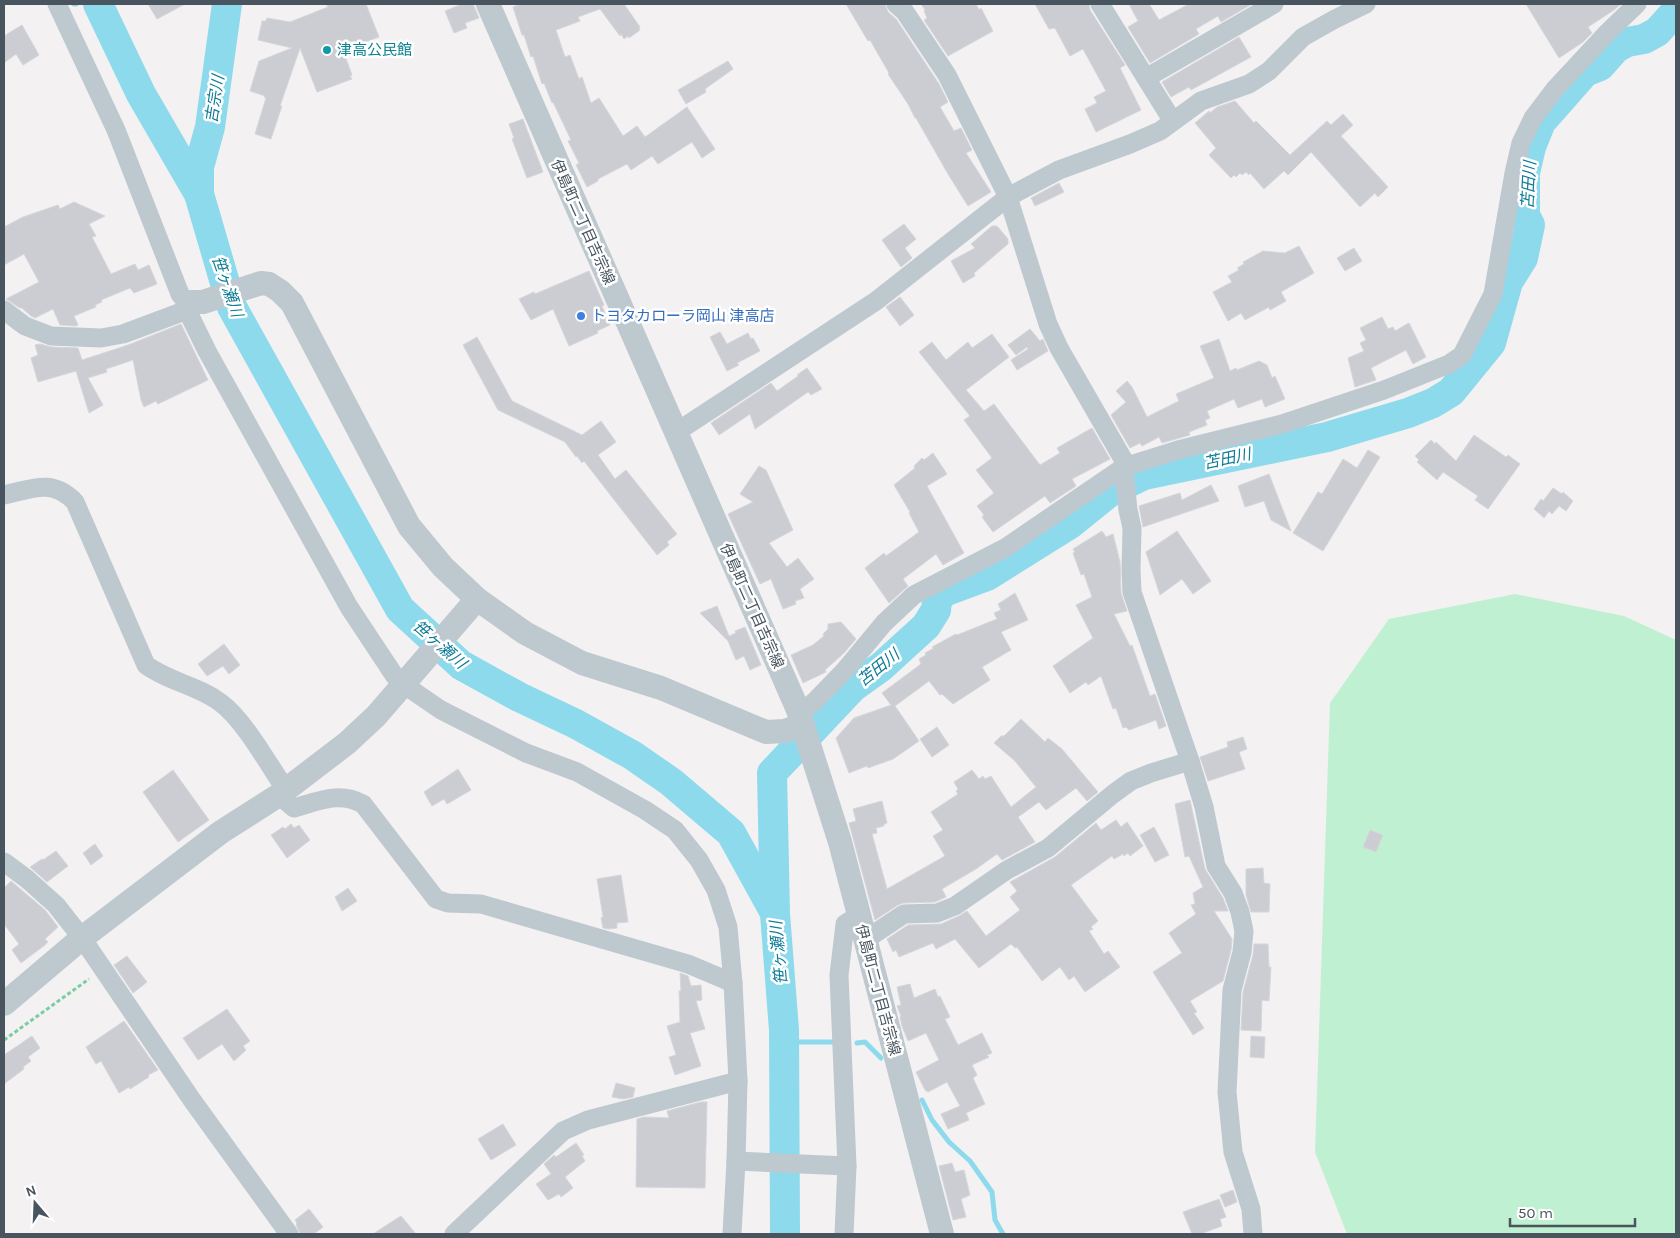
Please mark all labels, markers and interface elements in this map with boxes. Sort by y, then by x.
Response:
place label: 津高公民館 [337,41,412,59]
marker: 津高公民館 [321,44,333,56]
water label: 吉宗川 [201,72,228,124]
street label: 伊島町二丁目吉宗線 [547,157,619,287]
water label: 苫田川 [1518,159,1539,209]
water label: 笹ヶ瀬川 [208,253,248,321]
place label: トヨタカローラ岡山 津高店 [591,307,775,325]
marker: トヨタカローラ岡山 津高店 [575,310,587,322]
water label: 苫田川 [1202,444,1255,473]
street label: 伊島町二丁目吉宗線 [716,541,788,671]
water label: 笹ヶ瀬川 [409,616,472,674]
water label: 苫田川 [854,644,904,690]
water label: 笹ヶ瀬川 [766,918,791,986]
street label: 伊島町二丁目吉宗線 [852,922,904,1058]
north arrow [10,1178,60,1228]
text: N [23,1182,38,1201]
scale bar [1510,1196,1635,1228]
text: 50 m [1518,1204,1553,1222]

